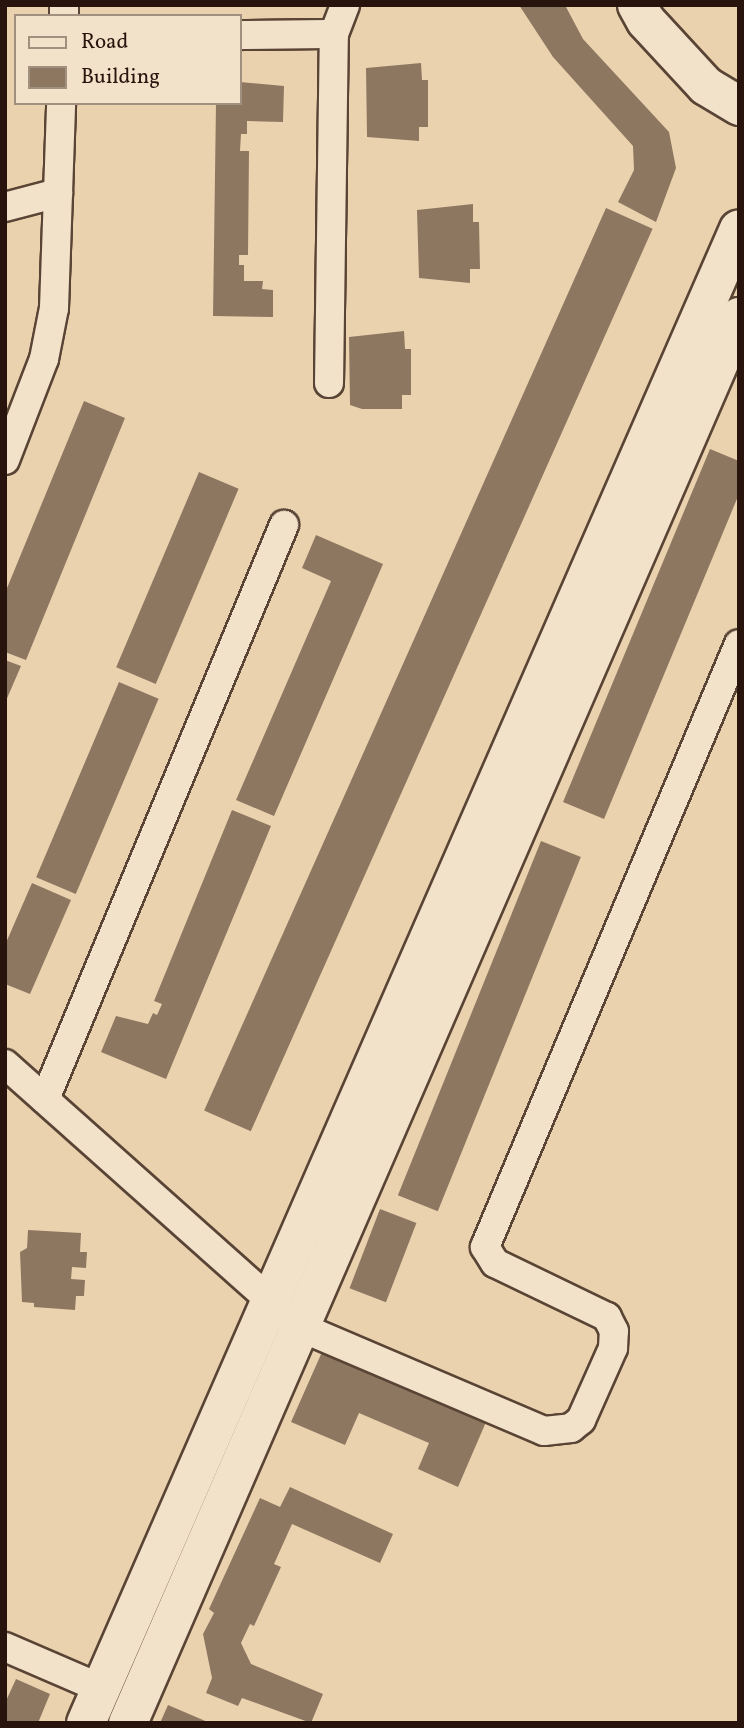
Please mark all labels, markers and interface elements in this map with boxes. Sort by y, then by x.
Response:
legend [14,14,242,105]
text: Road [81,28,128,57]
text: Building [81,63,160,92]

